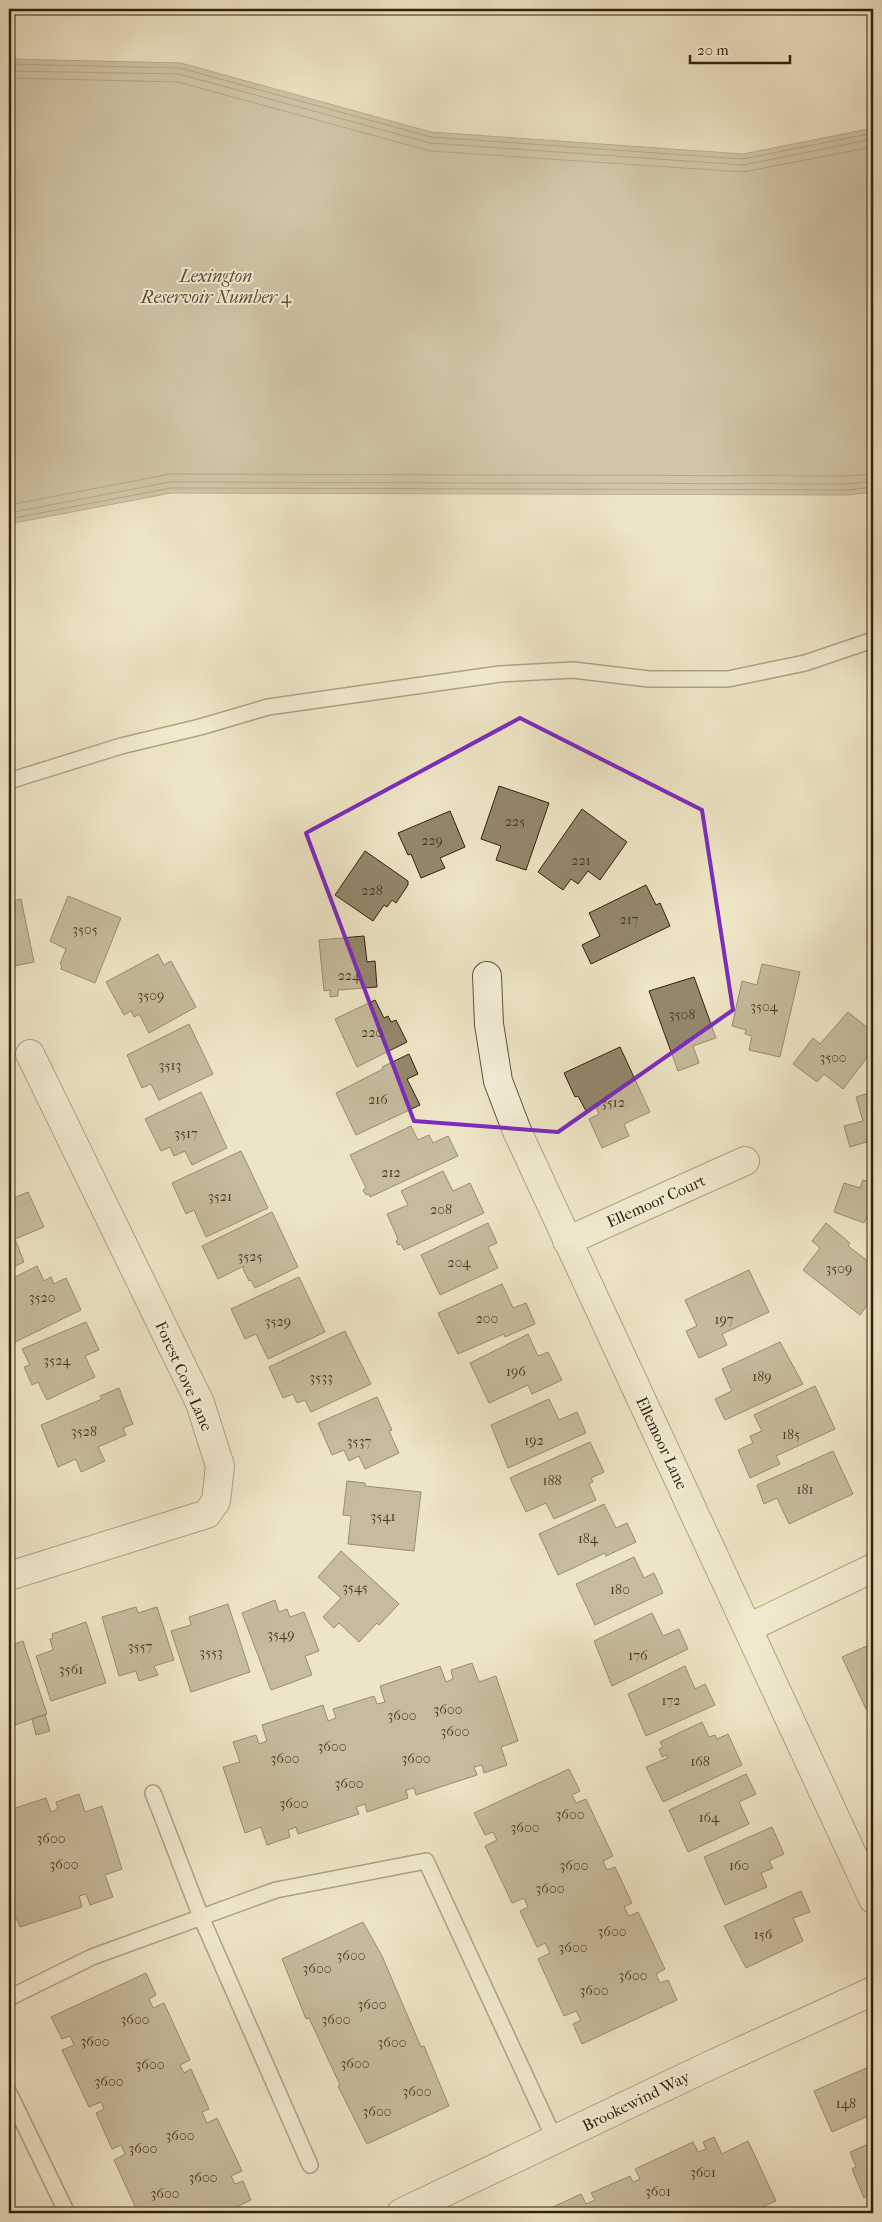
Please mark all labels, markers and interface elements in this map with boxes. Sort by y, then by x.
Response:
scale bar [690,32,790,64]
text: 20 m [697,41,729,59]
water label: Lexington Reservoir Number 4 [140,266,292,308]
house number: 225 [505,813,525,830]
house number: 229 [421,832,443,849]
house number: 221 [571,852,591,869]
house number: 228 [361,882,383,899]
house number: 217 [620,911,639,928]
house number: 3505 [72,921,98,938]
house number: 224 [338,967,361,984]
house number: 3509 [138,987,164,1004]
house number: 3504 [750,998,779,1015]
house number: 3508 [669,1006,695,1023]
house number: 220 [361,1024,383,1041]
house number: 3500 [819,1049,847,1066]
house number: 3513 [159,1057,181,1074]
house number: 216 [368,1091,388,1108]
house number: 3512 [601,1094,625,1111]
house number: 3517 [174,1125,198,1142]
house number: 212 [381,1164,401,1181]
street label: Ellemoor Court [604,1171,709,1231]
house number: 3521 [208,1188,232,1205]
house number: 208 [430,1201,452,1218]
house number: 3525 [237,1248,263,1265]
house number: 204 [447,1254,471,1271]
house number: 3509 [826,1260,852,1277]
house number: 3520 [29,1289,55,1306]
house number: 200 [476,1310,498,1327]
house number: 197 [714,1311,734,1328]
house number: 3529 [265,1313,291,1330]
street label: Forest Cove Lane [151,1318,217,1434]
house number: 3524 [43,1352,71,1369]
house number: 196 [506,1363,526,1380]
house number: 189 [752,1368,772,1385]
house number: 3533 [309,1369,333,1386]
street label: Ellemoor Lane [632,1394,692,1493]
house number: 3528 [71,1423,97,1440]
house number: 185 [782,1426,800,1443]
house number: 192 [524,1432,544,1449]
house number: 3537 [347,1433,371,1450]
house number: 188 [542,1472,562,1489]
house number: 181 [796,1481,814,1498]
house number: 3541 [370,1508,396,1525]
house number: 184 [578,1530,599,1547]
house number: 3545 [342,1579,368,1596]
house number: 180 [610,1581,630,1598]
house number: 3549 [267,1626,295,1643]
house number: 3557 [128,1638,153,1655]
house number: 3553 [199,1644,223,1661]
house number: 176 [628,1647,648,1664]
house number: 3561 [59,1661,83,1678]
house number: 172 [662,1692,680,1709]
house number: 3600 [434,1701,462,1718]
house number: 3600 [388,1707,416,1724]
house number: 3600 [441,1723,469,1740]
house number: 3600 [318,1738,346,1755]
house number: 3600 [271,1750,299,1767]
house number: 3600 [402,1750,430,1767]
house number: 168 [690,1753,710,1770]
house number: 3600 [335,1775,363,1792]
house number: 3600 [280,1795,308,1812]
house number: 3600 [556,1806,584,1823]
house number: 164 [699,1809,720,1826]
house number: 3600 [511,1819,539,1836]
house number: 3600 [37,1830,65,1847]
house number: 3600 [50,1856,78,1873]
house number: 3600 [560,1857,588,1874]
house number: 160 [729,1857,749,1874]
house number: 3600 [536,1880,564,1897]
house number: 3600 [598,1923,626,1940]
house number: 156 [754,1926,773,1943]
house number: 3600 [559,1939,587,1956]
house number: 3600 [337,1947,365,1964]
house number: 3600 [303,1960,331,1977]
house number: 3600 [619,1967,647,1984]
house number: 3600 [580,1982,608,1999]
house number: 3600 [358,1996,386,2013]
house number: 3600 [121,2011,149,2028]
house number: 3600 [322,2011,350,2028]
house number: 3600 [81,2033,109,2050]
house number: 3600 [378,2034,406,2051]
house number: 3600 [341,2055,369,2072]
house number: 3600 [136,2056,164,2073]
street label: Brookewind Way [579,2067,693,2135]
house number: 3600 [95,2073,123,2090]
house number: 3600 [403,2083,431,2100]
house number: 148 [836,2095,856,2112]
house number: 3600 [363,2103,391,2120]
house number: 3600 [166,2127,194,2144]
house number: 3600 [129,2140,157,2157]
house number: 3601 [690,2164,716,2181]
house number: 3600 [189,2169,217,2186]
house number: 3601 [645,2183,671,2200]
house number: 3600 [151,2185,179,2202]

